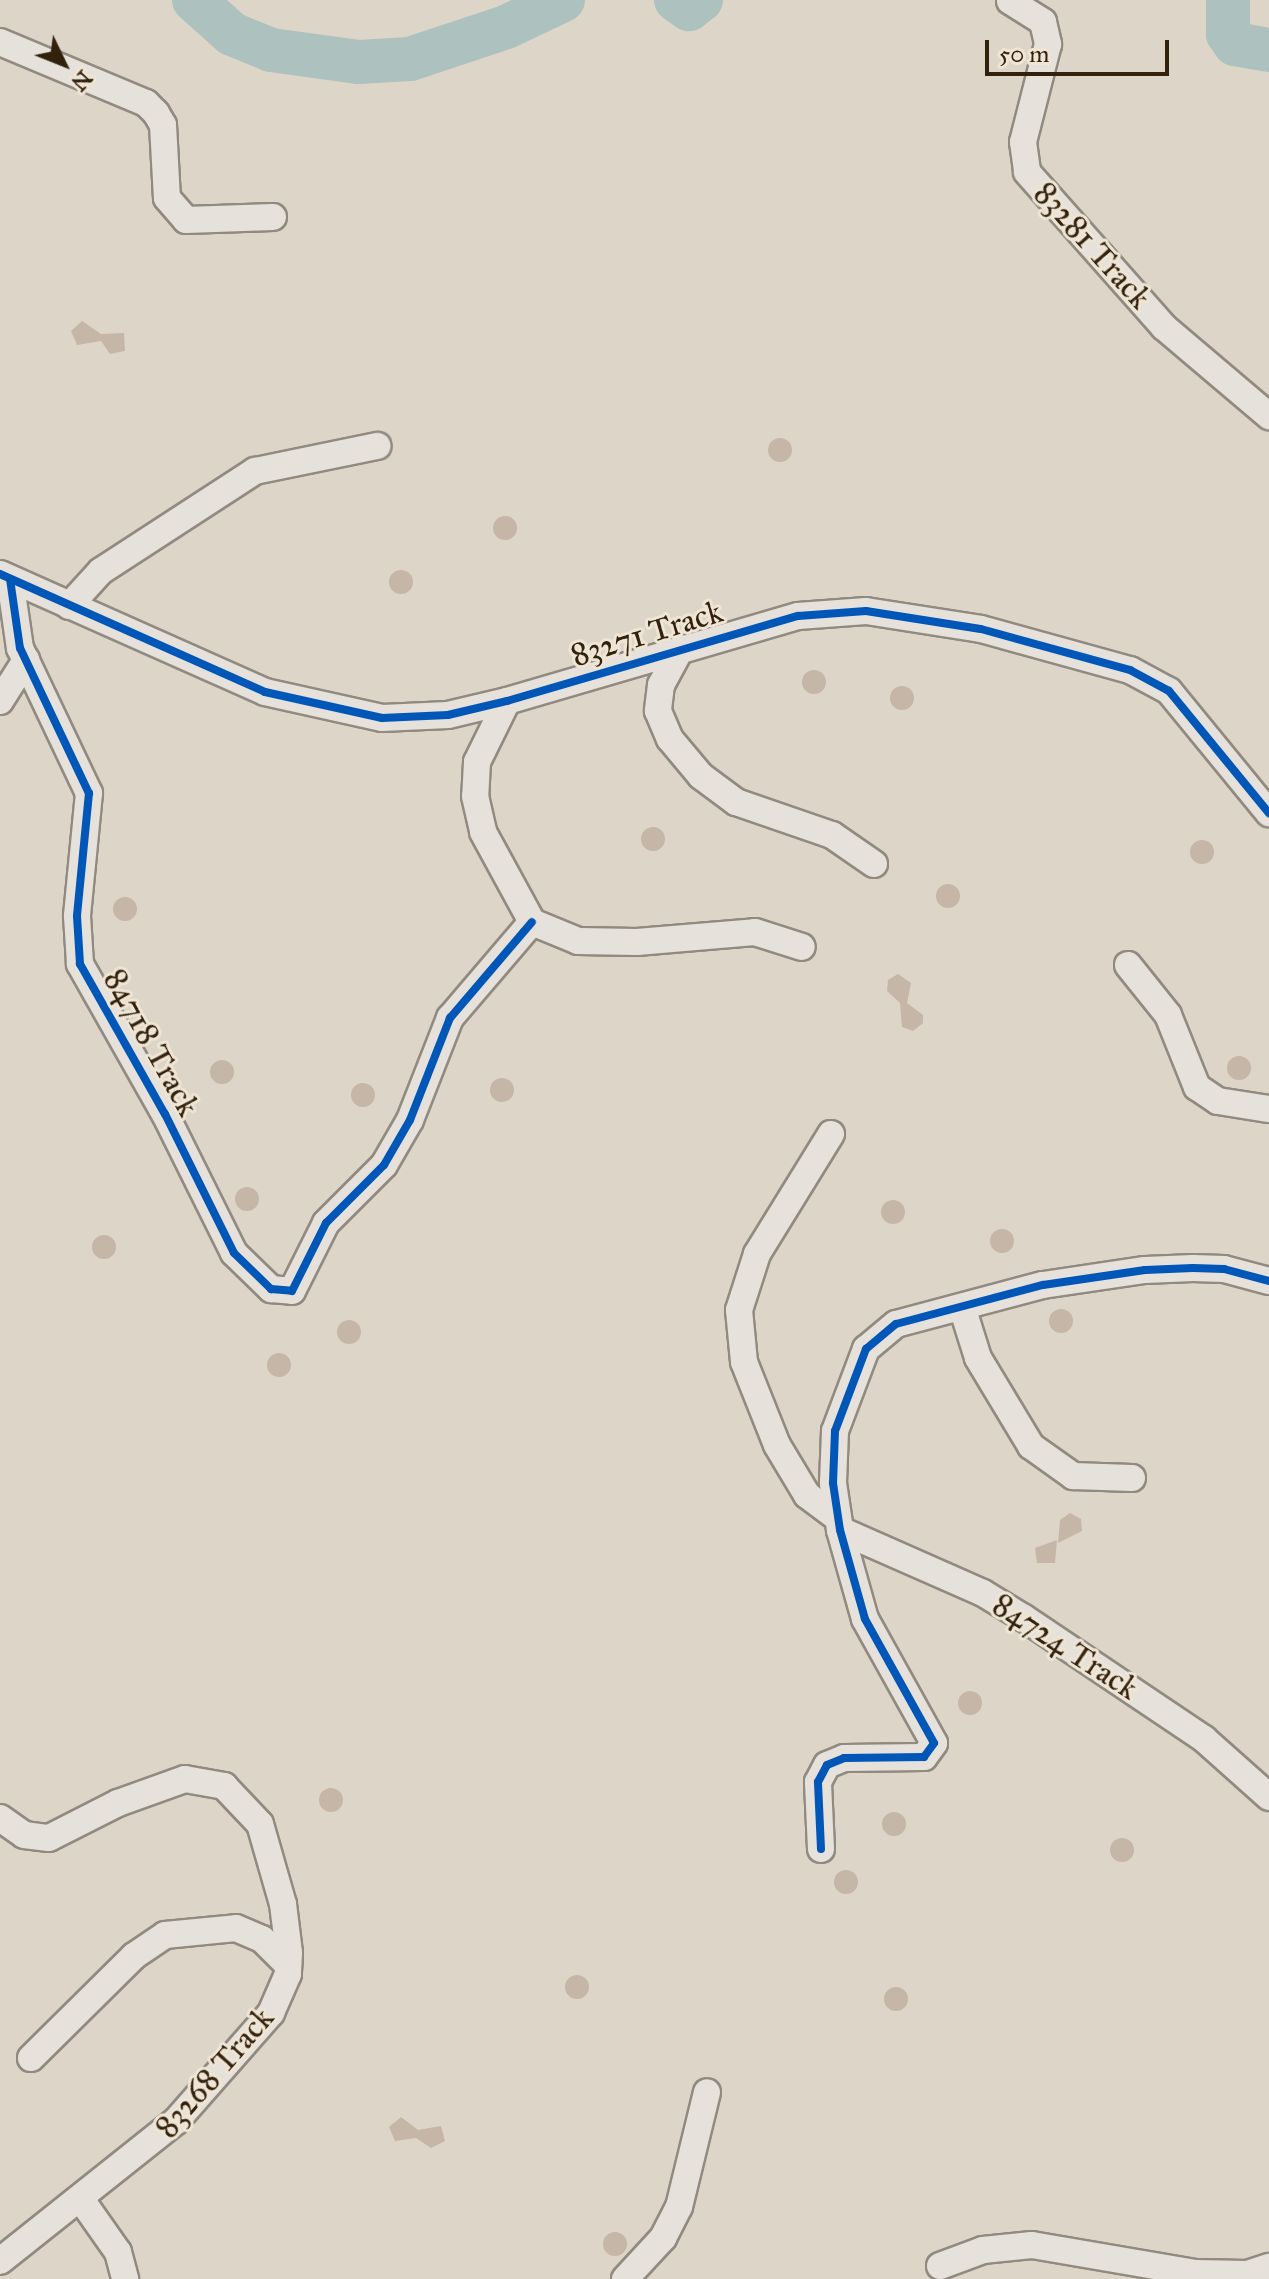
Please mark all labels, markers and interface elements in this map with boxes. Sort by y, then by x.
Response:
north arrow [24,24,104,104]
scale bar [989,24,1173,74]
text: 50 m [999,39,1049,69]
text: N [66,65,98,97]
street label: 83281 Track [1025,175,1159,317]
street label: 83271 Track [567,593,727,675]
street label: 84718 Track [95,963,207,1123]
street label: 84724 Track [985,1586,1145,1708]
street label: 83268 Track [148,2000,282,2146]

